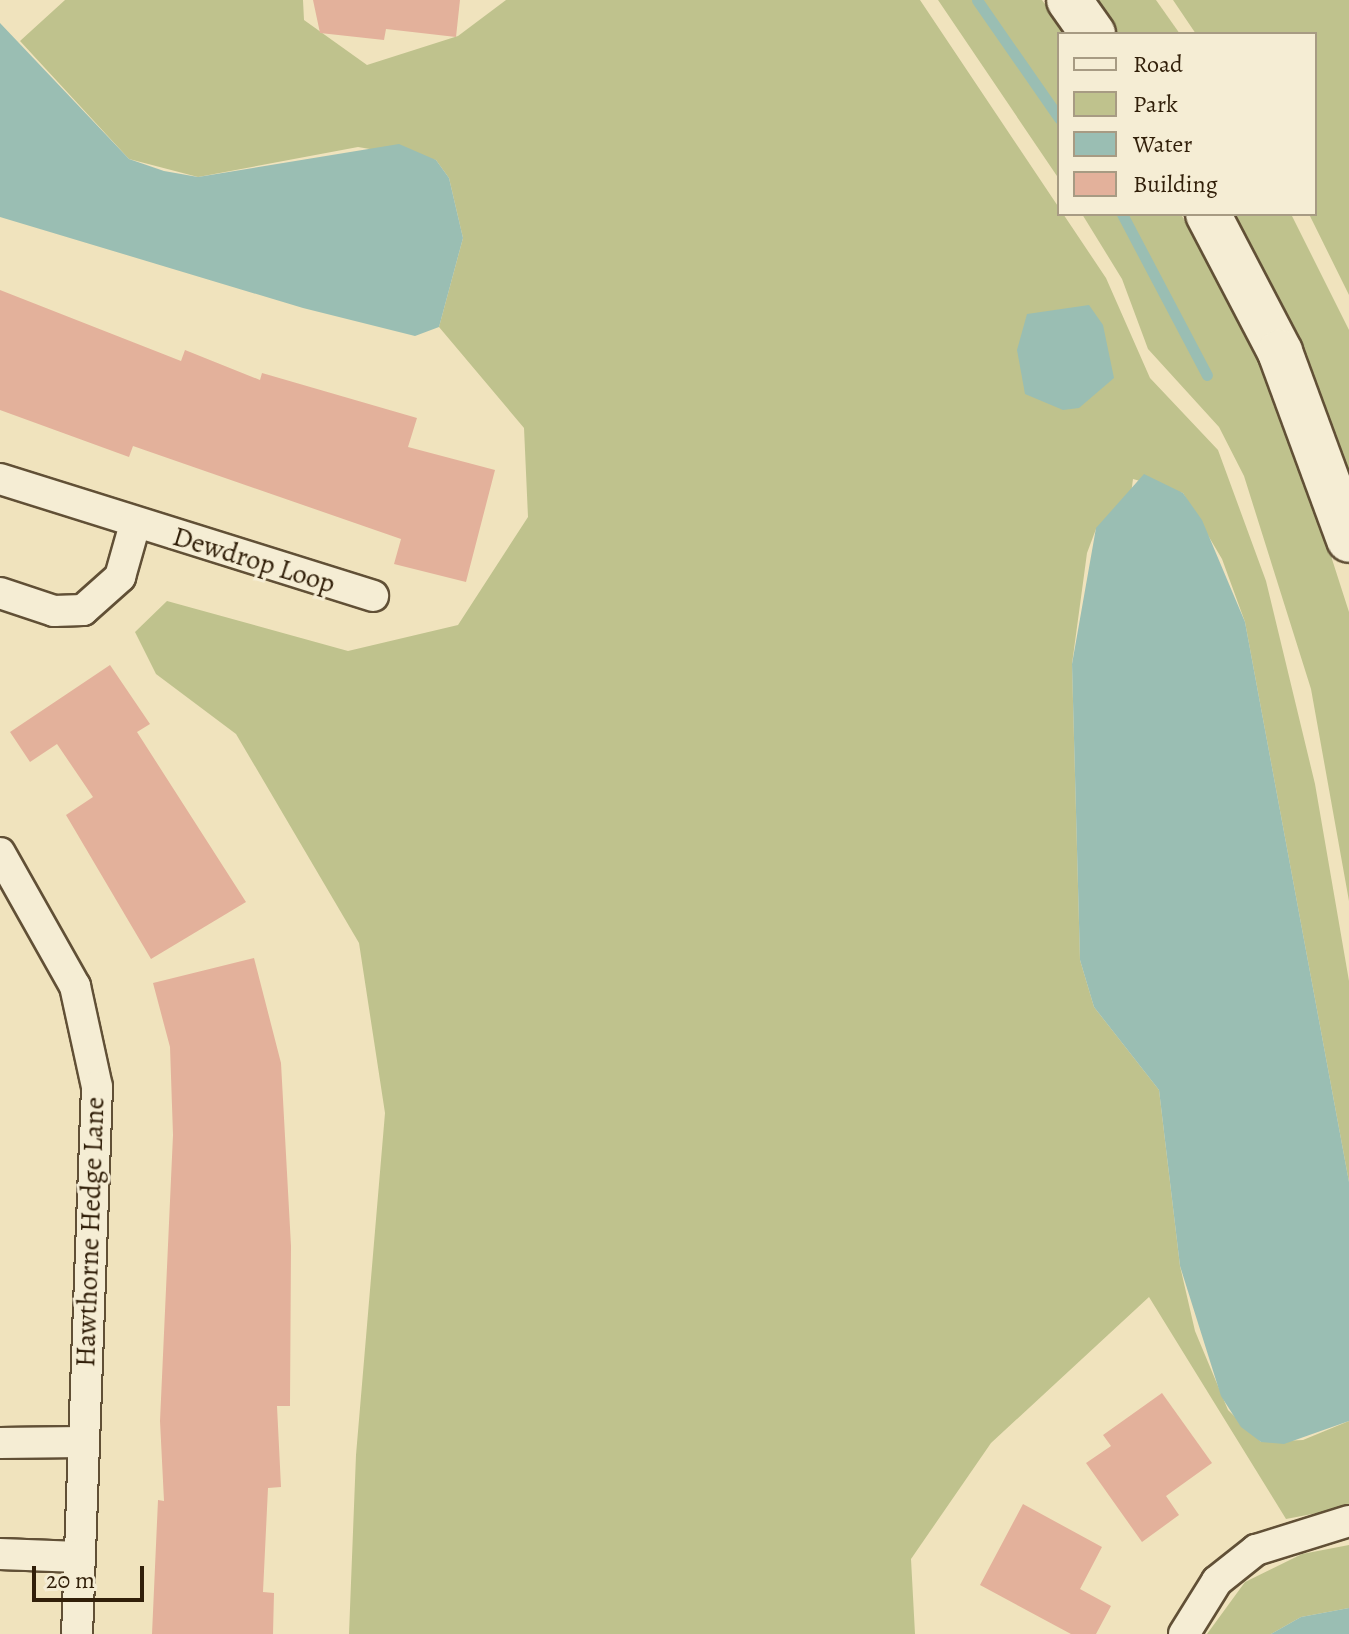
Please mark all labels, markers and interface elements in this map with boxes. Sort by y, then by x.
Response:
legend [1057,32,1317,216]
text: Road [1133,48,1183,80]
text: Park [1133,88,1178,120]
text: Water [1133,128,1193,160]
text: Building [1133,168,1218,200]
street label: Dewdrop Loop [169,519,339,601]
street label: Hawthorne Hedge Lane [68,1096,112,1368]
scale bar [36,1550,148,1600]
text: 20 m [46,1564,95,1596]

